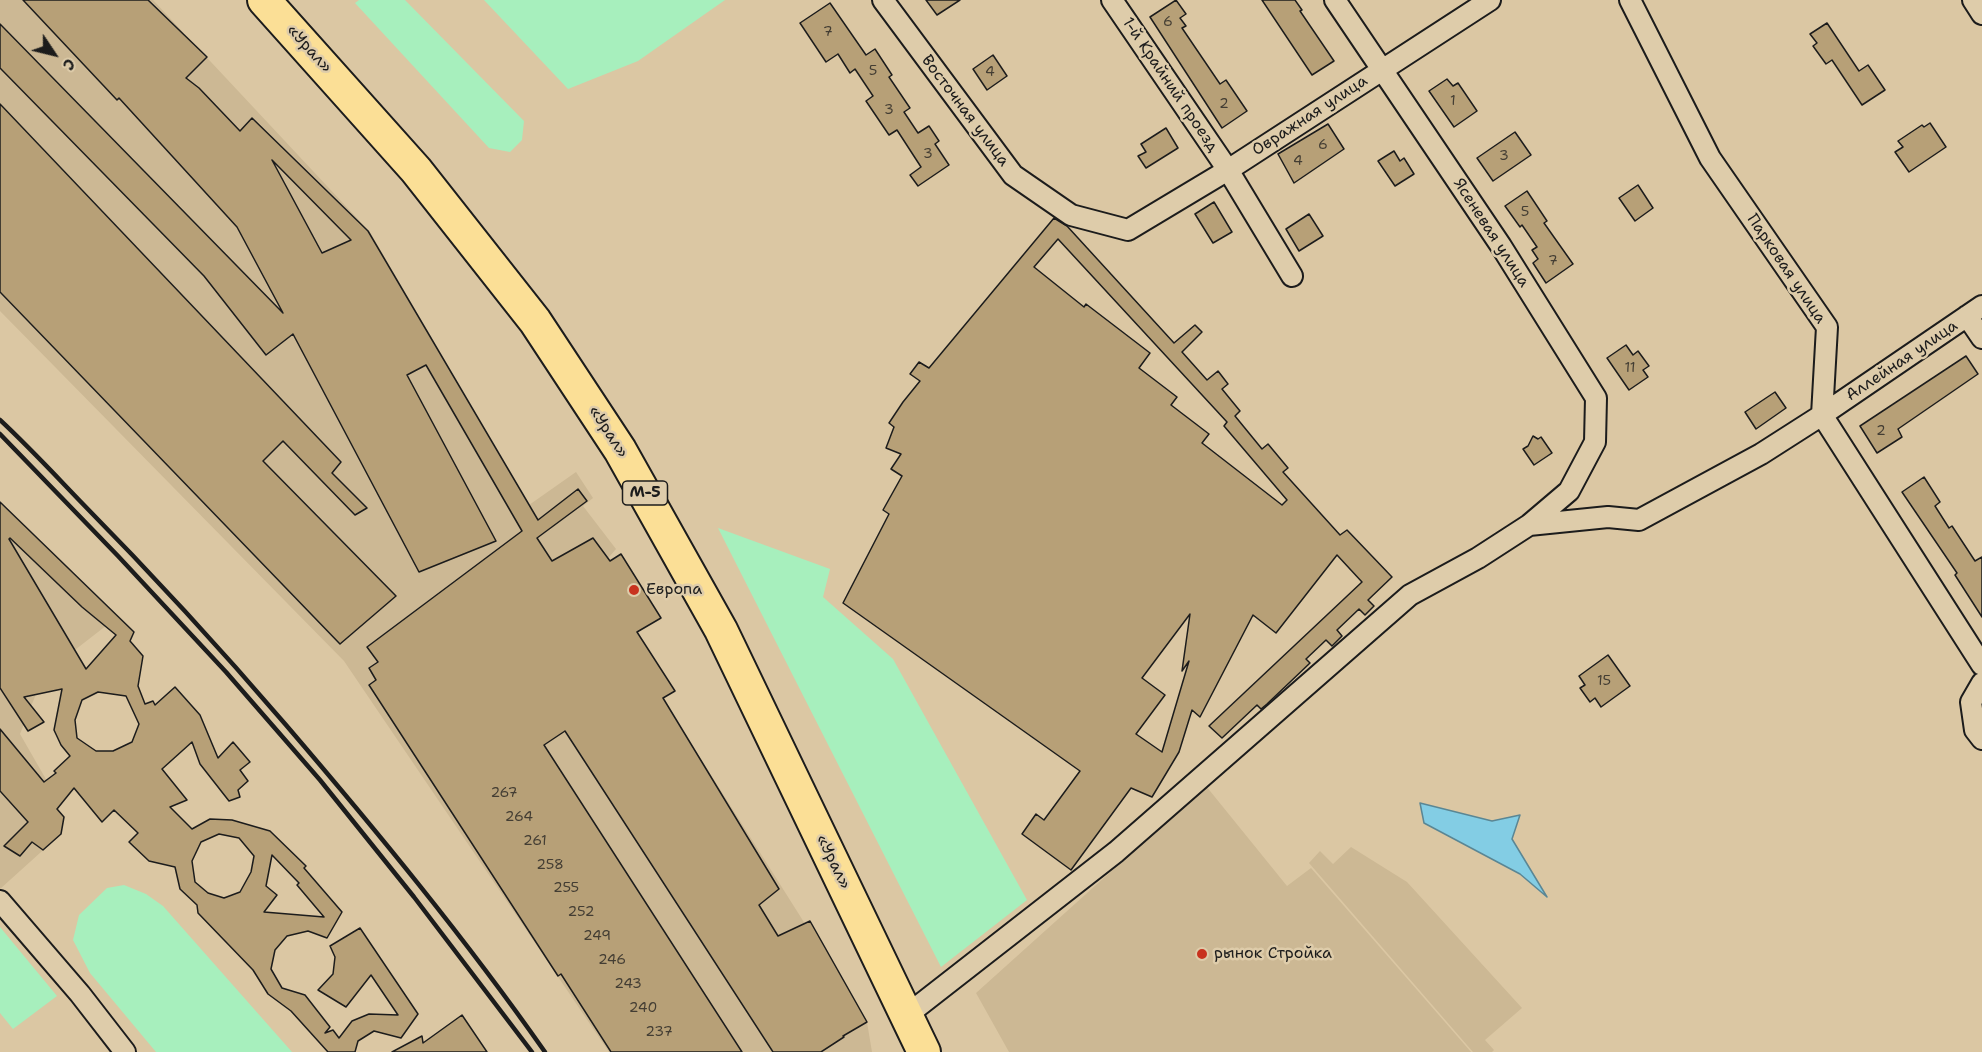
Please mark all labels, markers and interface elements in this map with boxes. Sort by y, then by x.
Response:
street label: 1-й Крайний проезд [1118,14,1222,156]
house number: 6 [1163,14,1173,30]
street label: «Урал» [282,21,336,77]
north arrow [24,24,84,84]
house number: 7 [823,24,833,40]
street label: Восточная улица [917,52,1013,170]
text: С [58,55,81,75]
house number: 5 [869,63,877,79]
house number: 4 [985,64,995,80]
street label: Овражная улица [1249,72,1371,160]
house number: 1 [1450,93,1456,109]
house number: 2 [1219,96,1229,112]
house number: 3 [884,102,894,118]
house number: 6 [1318,137,1328,153]
house number: 3 [923,146,933,162]
house number: 3 [1499,148,1509,164]
house number: 4 [1293,153,1303,169]
street label: Ясеневая улица [1449,175,1533,291]
house number: 5 [1521,204,1529,220]
street label: Парковая улица [1742,210,1830,328]
house number: 7 [1548,253,1558,269]
street label: Аллейная улица [1843,317,1961,405]
house number: 11 [1624,360,1636,376]
street label: «Урал» [584,402,632,462]
house number: 2 [1876,423,1886,439]
road number: М-5 [622,481,668,505]
place label: Европа [646,580,702,600]
marker: Европа [627,583,641,597]
house number: 15 [1597,673,1611,689]
house number: 267 [490,785,518,801]
house number: 264 [505,809,533,825]
street label: «Урал» [812,832,854,892]
house number: 261 [523,833,547,849]
house number: 258 [536,857,564,873]
house number: 255 [553,880,579,896]
house number: 252 [567,904,595,920]
house number: 249 [583,928,611,944]
place label: рынок Стройка [1214,944,1332,964]
marker: рынок Стройка [1195,947,1209,961]
house number: 246 [598,952,626,968]
house number: 243 [614,976,642,992]
house number: 240 [629,1000,657,1016]
house number: 237 [645,1024,673,1040]

